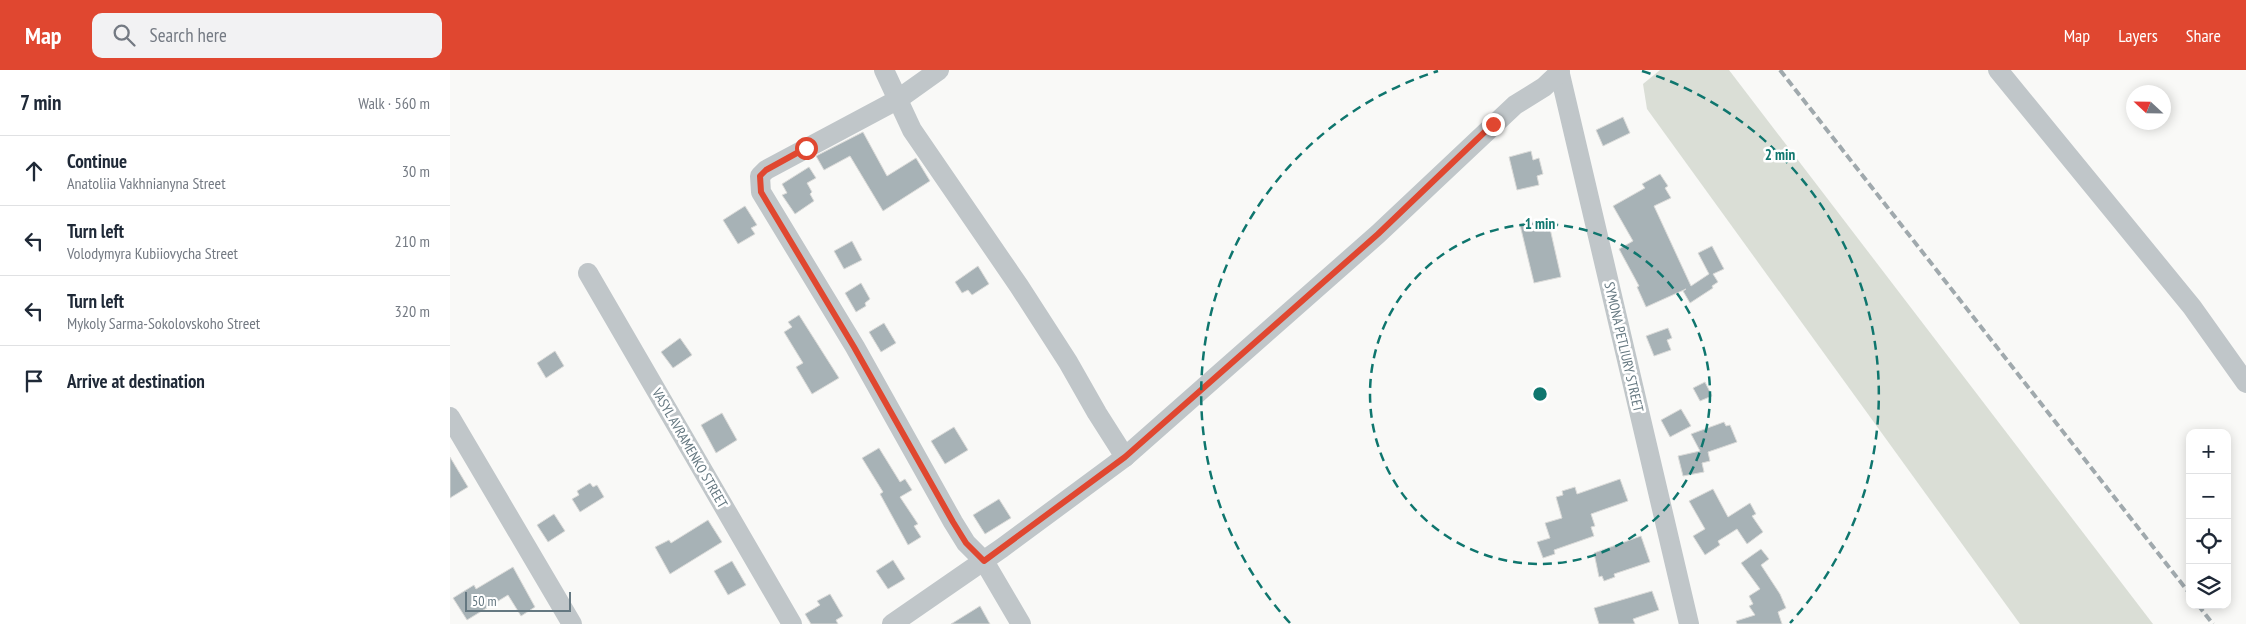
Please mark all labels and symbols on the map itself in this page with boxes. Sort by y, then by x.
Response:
north arrow [2126,85,2171,130]
route end [1482,113,1505,136]
route start [795,137,818,160]
text: 2 min [1765,145,1795,164]
text: 1 min [1525,214,1555,233]
street label: SYMONA PETLIURY STREET [1600,280,1648,415]
street label: VASYL AVRAMENKO STREET [648,384,732,512]
centre of rings [1531,385,1549,403]
scale bar [465,589,571,612]

